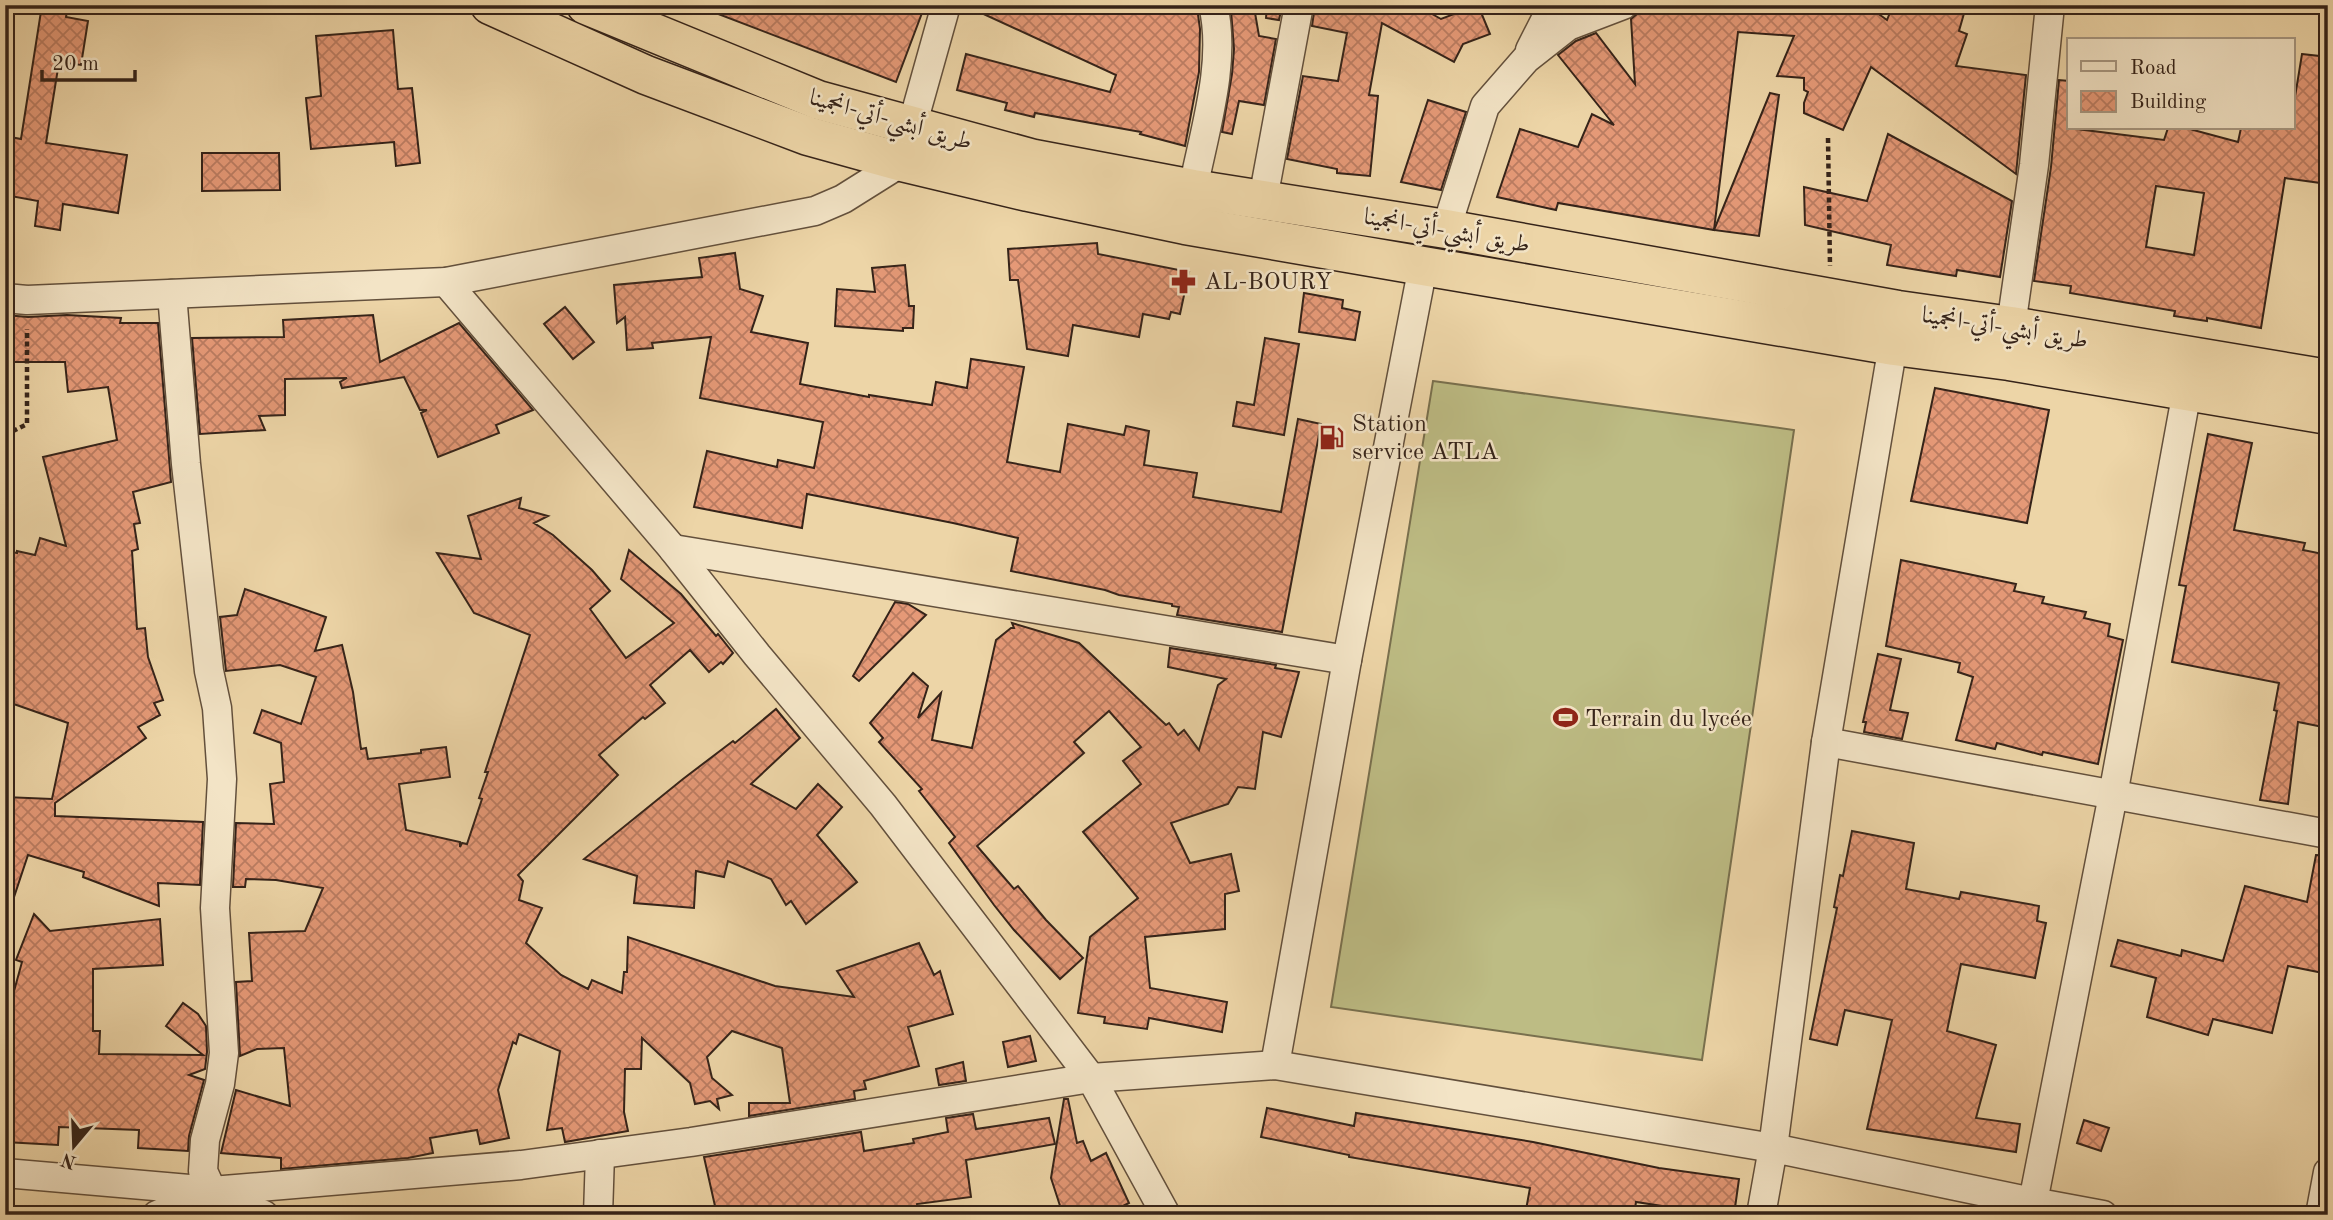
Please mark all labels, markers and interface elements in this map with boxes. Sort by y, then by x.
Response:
scale bar [42,38,135,82]
legend [2067,38,2294,130]
text: 20 m [52,54,99,75]
text: Road [2130,58,2177,79]
street label: طريق أبشي-أتي-انجمينا [804,79,976,163]
text: Building [2130,92,2207,113]
street label: طريق أبشي-أتي-انجمينا [1360,199,1533,266]
pharmacy icon: AL-BOURY [1170,267,1198,295]
place label: AL-BOURY [1204,271,1332,295]
street label: طريق أبشي-أتي-انجمينا [1919,297,2091,362]
place label: Station service ATLA [1352,413,1499,465]
fuel station icon: Station service ATLA [1318,423,1346,451]
sports icon: Terrain du lycée [1551,704,1579,732]
place label: Terrain du lycée [1585,708,1752,732]
north arrow [38,1112,108,1182]
text: N [59,1148,79,1171]

